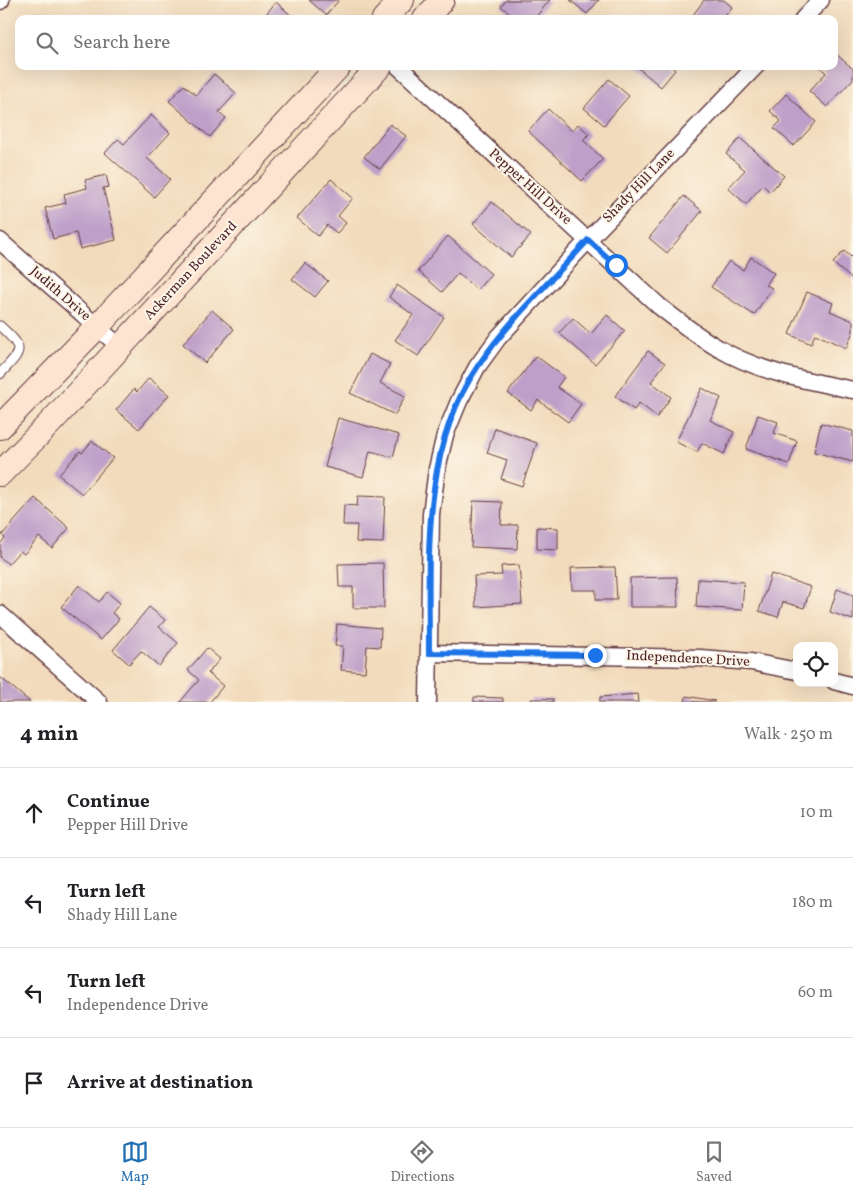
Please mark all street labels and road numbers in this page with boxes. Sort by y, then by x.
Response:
street label: Pepper Hill Drive [484,144,576,230]
street label: Shady Hill Lane [599,144,680,227]
street label: Ackerman Boulevard [140,217,242,325]
street label: Judith Drive [26,262,95,326]
street label: Independence Drive [626,646,751,672]

